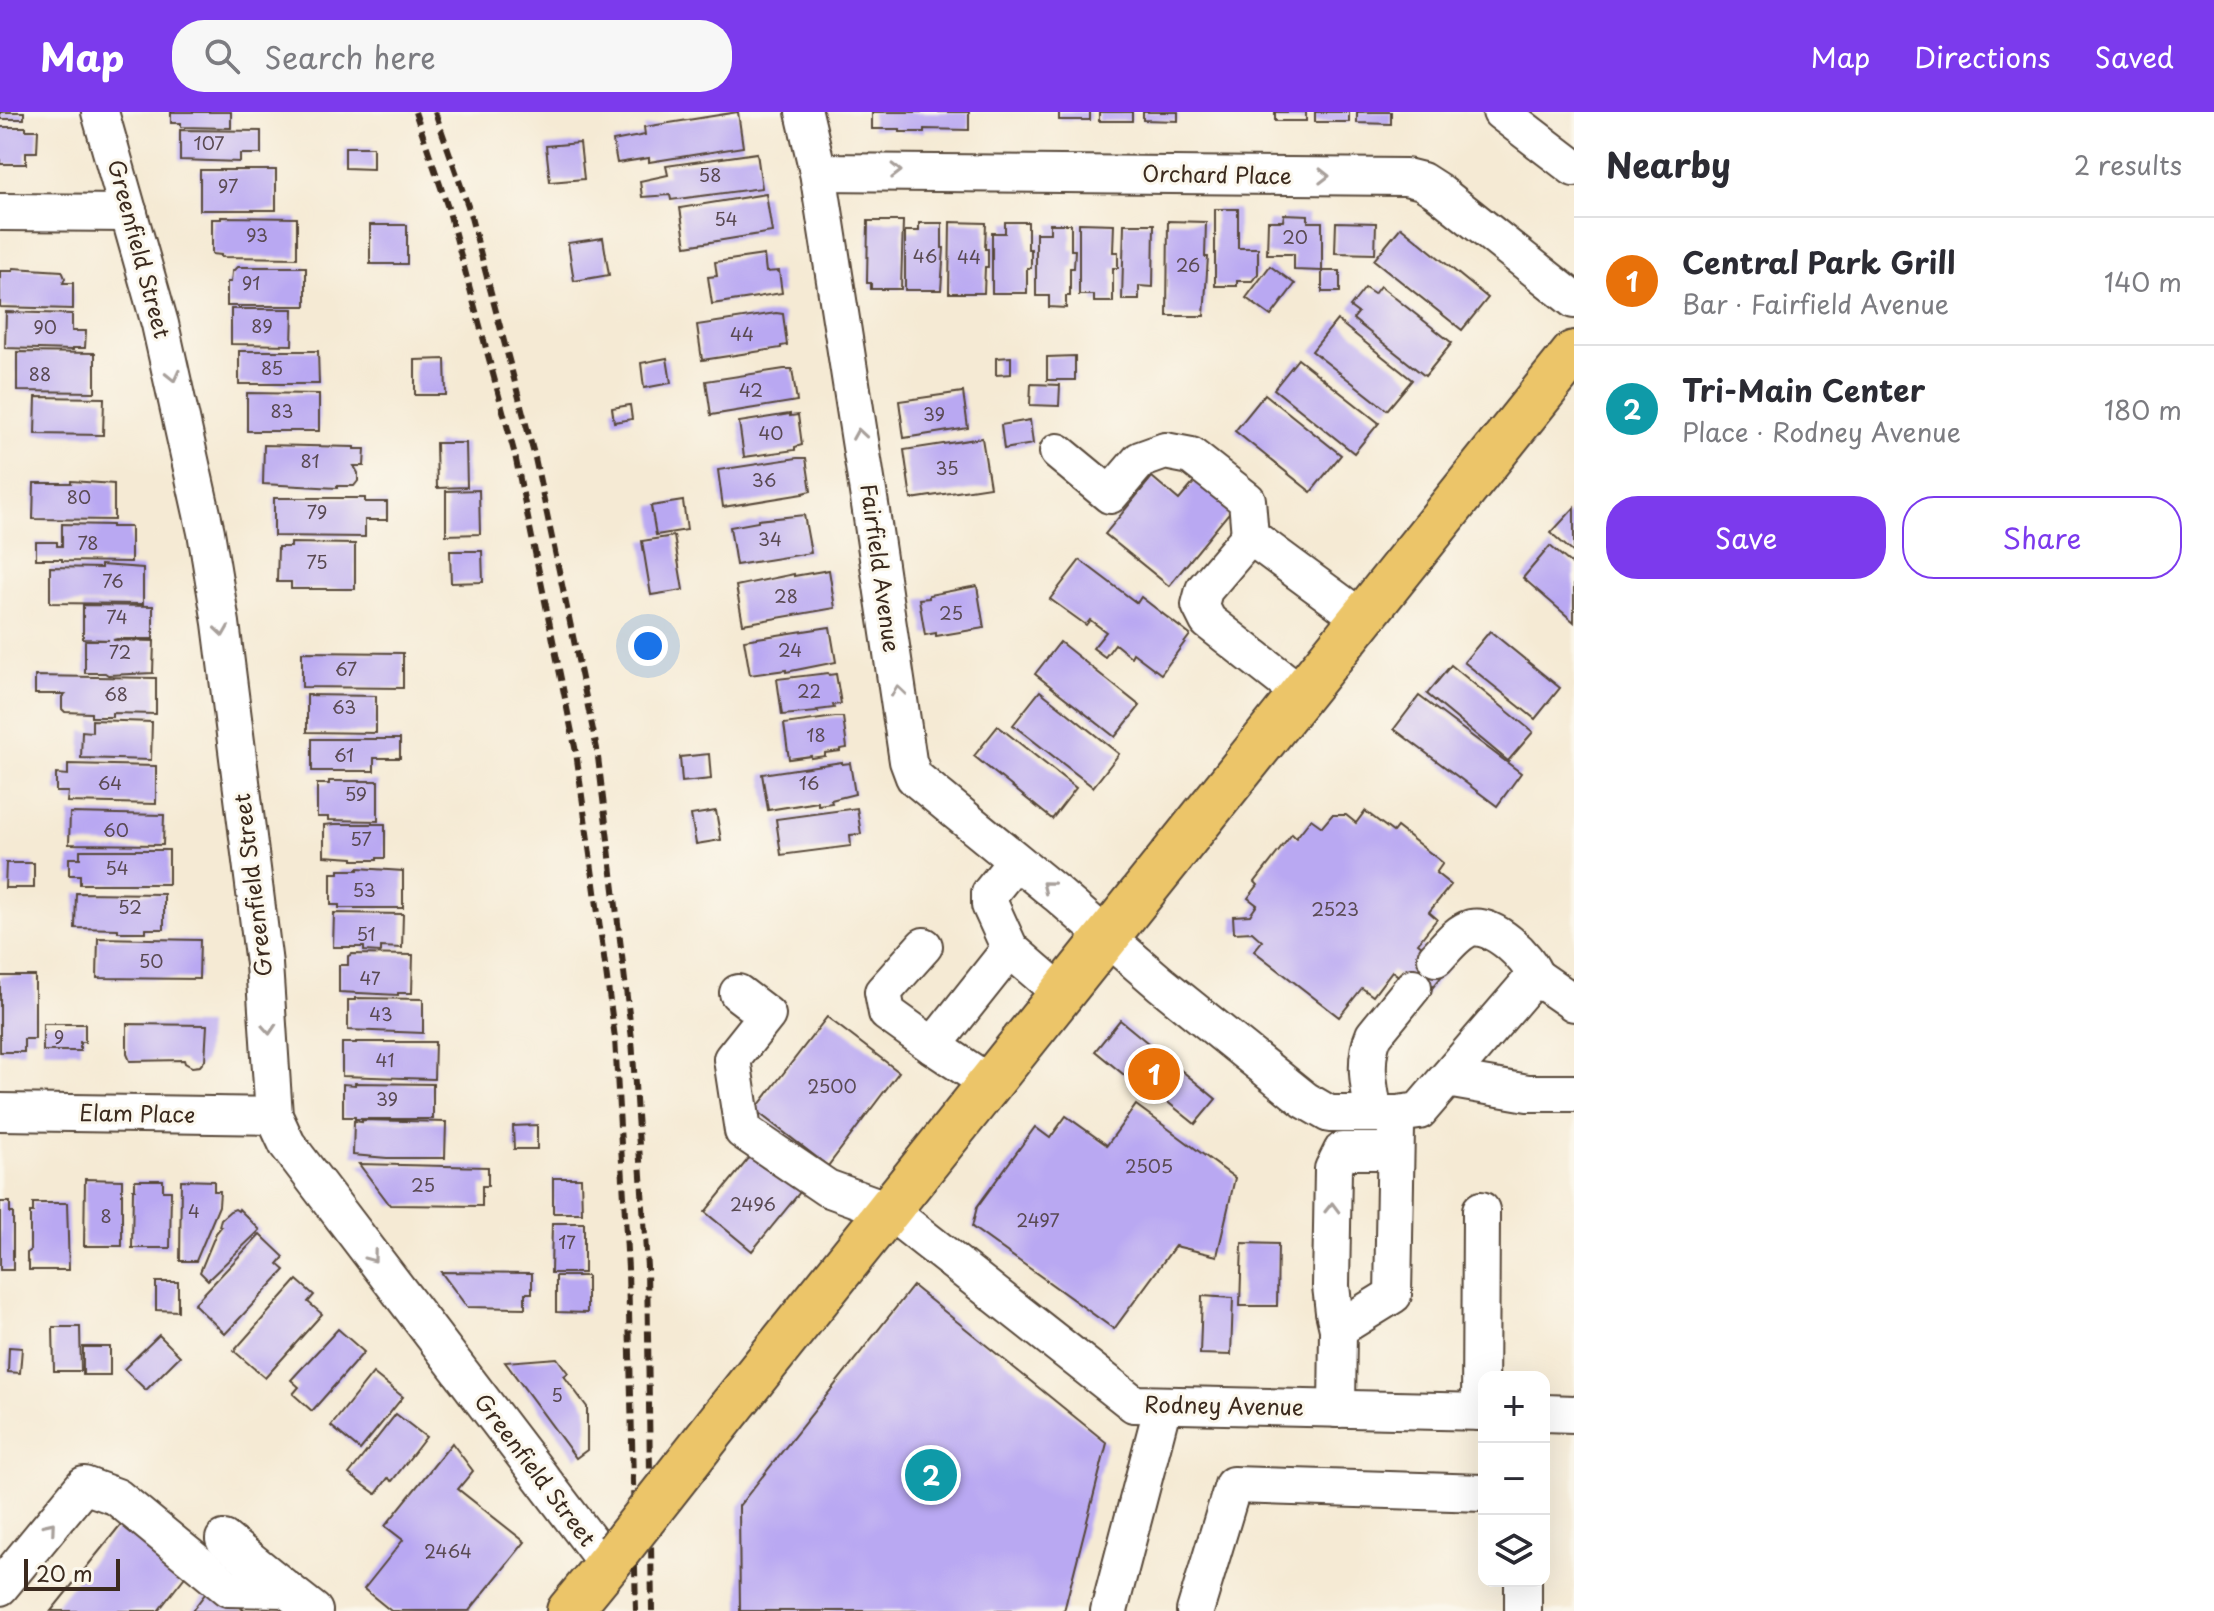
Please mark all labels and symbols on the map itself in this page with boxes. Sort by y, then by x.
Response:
house number: 107 [194,129,224,156]
street label: Greenfield Street [101,155,180,342]
street label: Orchard Place [1142,156,1292,191]
house number: 58 [699,161,721,188]
one-way arrow [890,162,903,180]
one-way arrow [1318,167,1331,185]
house number: 97 [218,172,238,199]
house number: 54 [714,205,738,232]
house number: 93 [246,221,268,248]
house number: 20 [1282,223,1308,250]
house number: 46 [913,242,937,269]
house number: 44 [957,243,981,270]
house number: 26 [1176,251,1200,278]
house number: 91 [242,269,260,296]
house number: 89 [251,312,273,339]
house number: 90 [33,313,57,340]
house number: 44 [730,320,754,347]
house number: 85 [261,354,283,381]
house number: 88 [29,360,51,387]
one-way arrow [163,369,180,383]
house number: 42 [739,376,763,403]
house number: 83 [271,397,293,424]
house number: 39 [923,400,945,427]
house number: 40 [758,419,784,446]
one-way arrow [851,427,868,440]
house number: 81 [300,447,320,474]
house number: 35 [935,454,959,481]
house number: 36 [752,466,776,493]
street label: Fairfield Avenue [853,481,910,654]
house number: 80 [67,483,91,510]
house number: 79 [307,498,327,525]
house number: 34 [758,525,782,552]
house number: 78 [78,529,99,556]
house number: 75 [307,548,328,575]
house number: 76 [102,567,124,594]
house number: 28 [774,582,798,609]
house number: 25 [939,599,963,626]
house number: 74 [106,603,128,630]
one-way arrow [213,624,230,638]
your location [628,626,668,666]
house number: 24 [778,636,802,663]
house number: 72 [109,638,131,665]
house number: 67 [335,655,357,682]
house number: 22 [797,677,821,704]
house number: 68 [104,680,128,707]
one-way arrow [890,684,907,698]
house number: 63 [332,693,356,720]
house number: 18 [806,721,826,748]
house number: 61 [334,741,354,768]
house number: 64 [98,769,122,796]
house number: 16 [799,769,819,796]
house number: 59 [345,780,367,807]
street label: Greenfield Street [224,792,279,979]
house number: 60 [103,816,129,843]
house number: 57 [350,825,372,852]
house number: 54 [105,854,129,881]
house number: 53 [352,876,376,903]
one-way arrow [1042,881,1056,896]
house number: 52 [118,893,142,920]
house number: 2523 [1311,895,1359,922]
house number: 51 [356,920,376,947]
house number: 50 [139,947,163,974]
house number: 47 [359,964,381,991]
house number: 43 [369,1000,393,1027]
one-way arrow [260,1022,277,1035]
house number: 9 [54,1023,64,1050]
pin: 1 [1128,1044,1180,1104]
house number: 41 [376,1046,394,1073]
house number: 2500 [807,1072,857,1099]
house number: 39 [376,1085,398,1112]
street label: Elam Place [79,1095,195,1130]
house number: 2505 [1125,1152,1173,1179]
house number: 25 [411,1171,435,1198]
house number: 2496 [730,1190,776,1217]
house number: 4 [188,1197,200,1224]
one-way arrow [1323,1201,1341,1214]
house number: 8 [100,1202,112,1229]
house number: 2497 [1016,1206,1060,1233]
house number: 17 [558,1228,576,1255]
one-way arrow [363,1248,377,1263]
house number: 5 [551,1381,563,1408]
street label: Greenfield Street [468,1386,605,1553]
street label: Rodney Avenue [1144,1387,1304,1422]
pin: 2 [905,1445,957,1505]
one-way arrow [40,1522,55,1536]
house number: 2464 [424,1537,472,1564]
scale bar [24,1555,120,1591]

